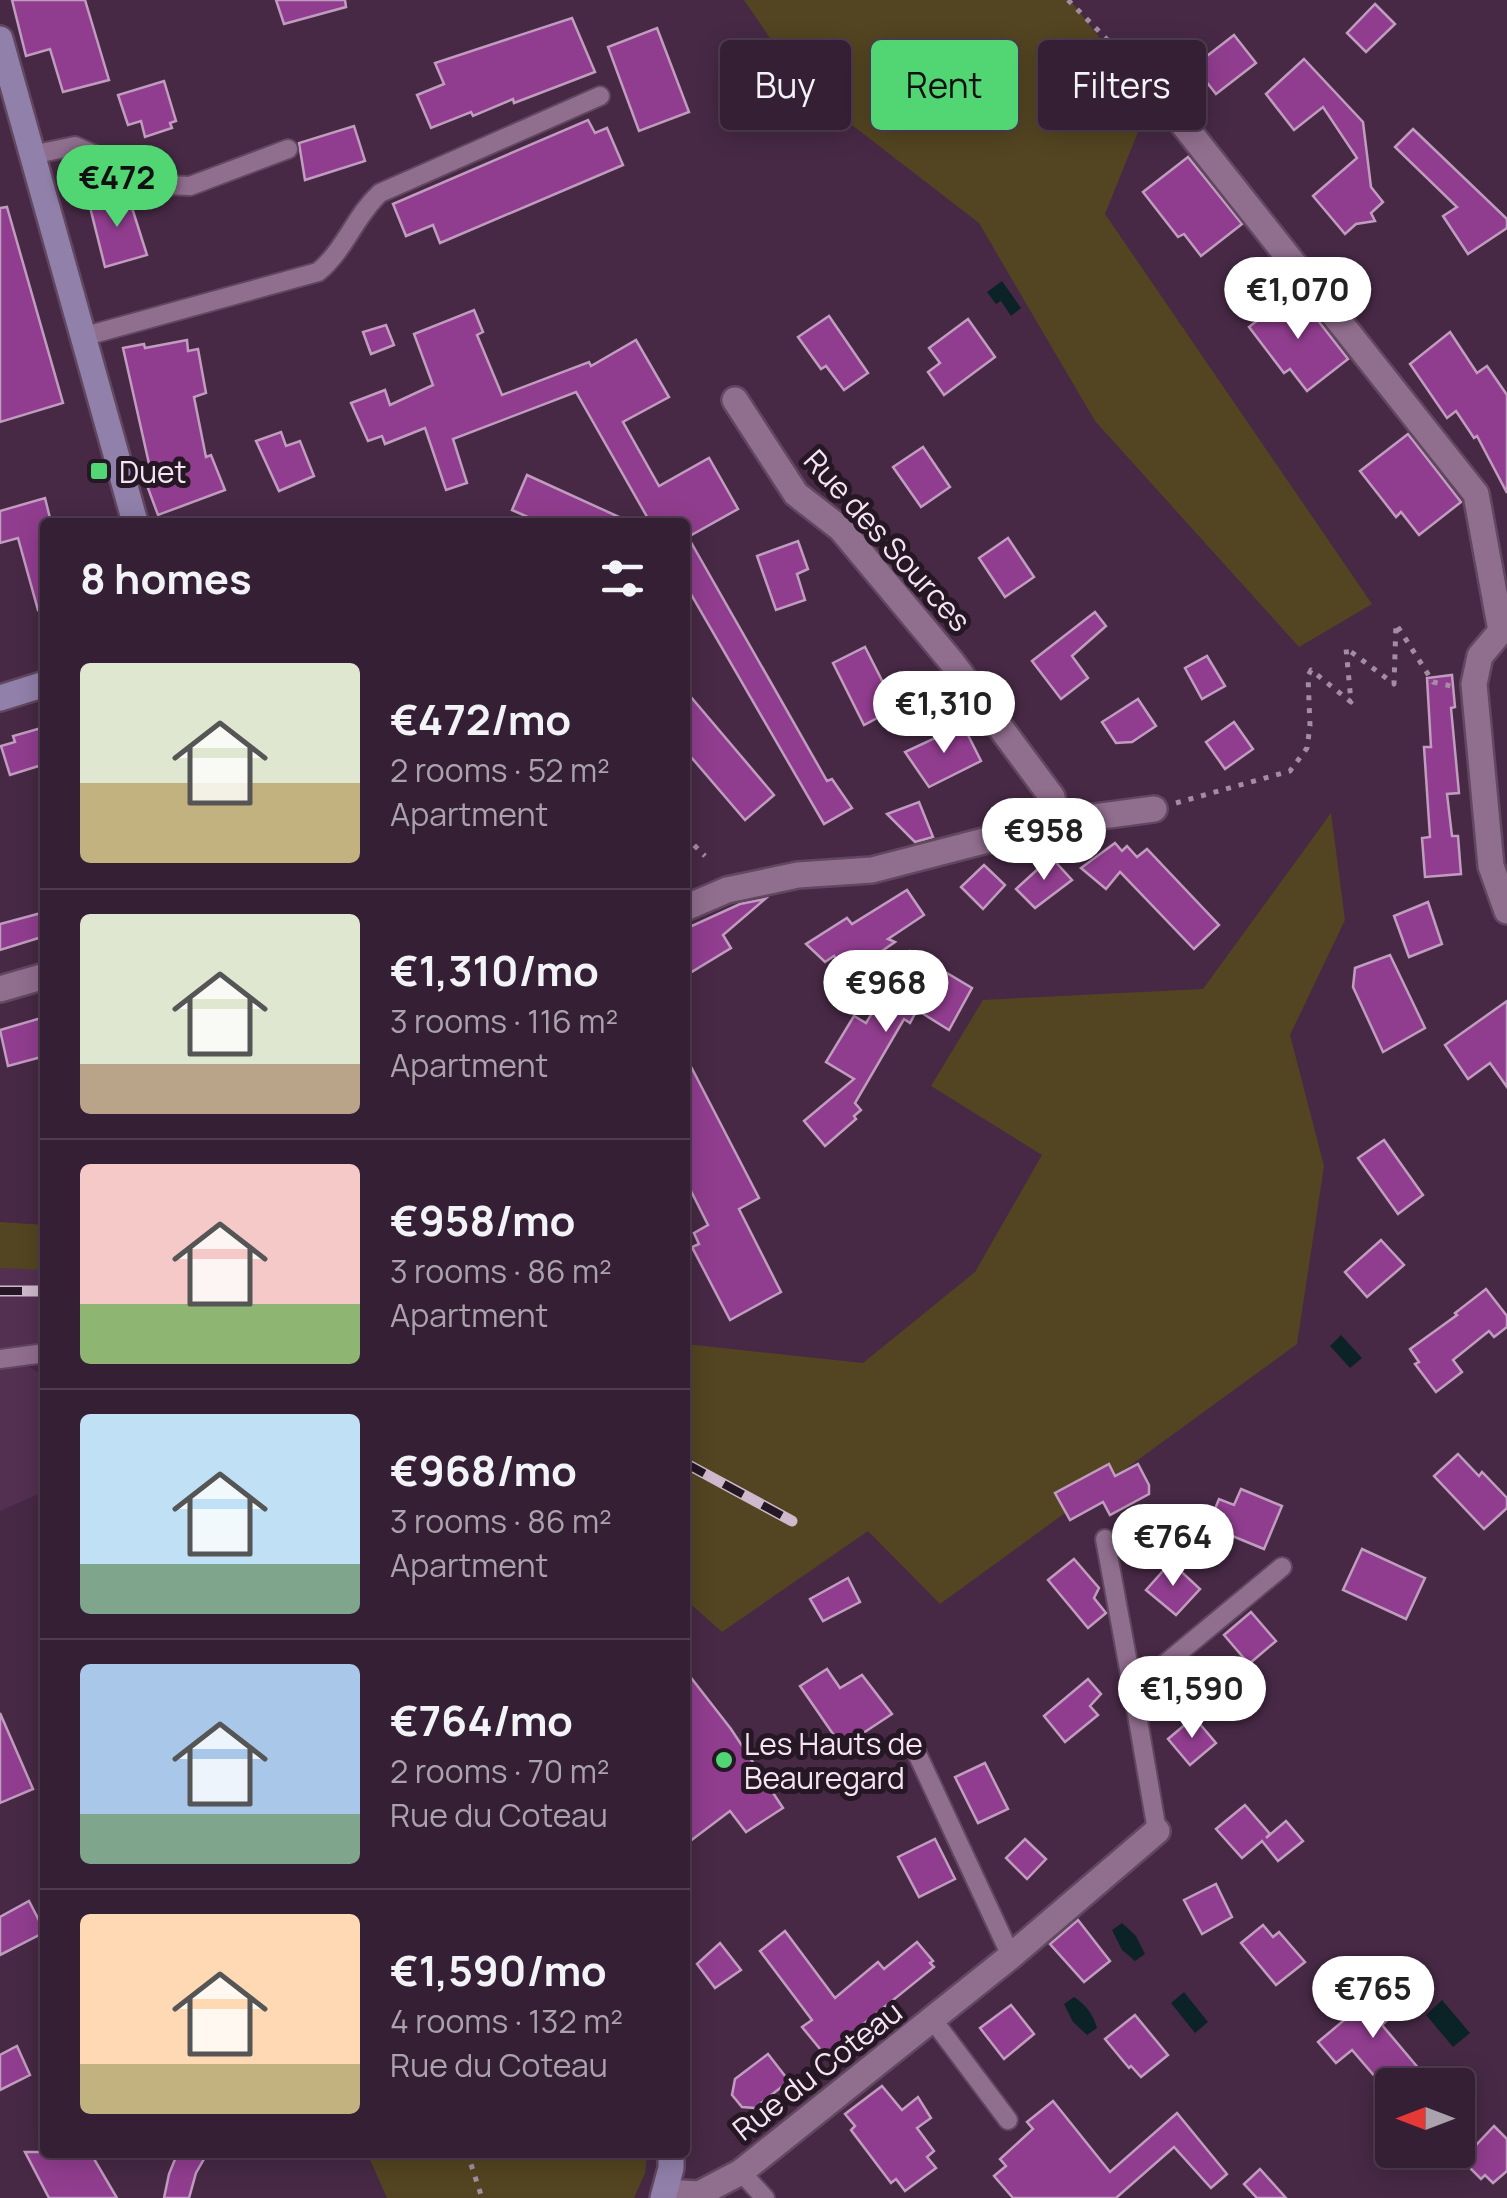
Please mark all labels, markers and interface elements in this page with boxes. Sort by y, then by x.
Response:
chip: Buy [720,40,851,130]
chip: Rent [871,40,1018,130]
chip: Filters [1038,40,1206,130]
pin: €472 [58,145,176,230]
text: €472 [79,155,155,199]
pin: €1,070 [1217,257,1379,342]
text: €1,070 [1246,267,1350,311]
street label: Rue des Sources [795,440,981,640]
place label: Duet [119,451,187,492]
marker: Duet [88,460,110,482]
text: 8 homes [80,549,252,607]
icon: filters [595,551,650,606]
pin: €1,310 [863,671,1025,756]
text: €1,310 [895,681,993,725]
text: €472/mo [390,690,571,748]
icon: home [160,703,280,823]
text: 2 rooms · 52 m² [390,748,610,792]
text: Apartment [390,792,548,836]
pin: €958 [985,798,1103,883]
text: €958 [1004,808,1084,852]
text: €1,310/mo [390,941,599,999]
pin: €968 [827,950,945,1035]
icon: home [160,954,280,1074]
text: €968 [845,960,927,1004]
text: 3 rooms · 116 m² [390,999,618,1043]
text: Apartment [390,1043,548,1087]
text: €958/mo [390,1191,575,1249]
icon: home [160,1204,280,1324]
text: 3 rooms · 86 m² [390,1249,612,1293]
text: Apartment [390,1293,548,1337]
text: €968/mo [390,1441,577,1499]
icon: home [160,1454,280,1574]
text: 3 rooms · 86 m² [390,1499,612,1543]
pin: €764 [1114,1504,1232,1589]
text: €764 [1134,1514,1212,1558]
text: Apartment [390,1543,548,1587]
pin: €1,590 [1111,1656,1273,1741]
text: €1,590 [1140,1666,1244,1710]
text: €764/mo [390,1691,573,1749]
icon: home [160,1704,280,1824]
place label: Les Hauts de Beauregard [744,1723,923,1798]
text: 2 rooms · 70 m² [390,1749,610,1793]
marker: Les Hauts de Beauregard [713,1749,735,1771]
text: Rue du Coteau [390,1793,608,1837]
text: €1,590/mo [390,1941,607,1999]
icon: home [160,1954,280,2074]
pin: €765 [1314,1956,1432,2041]
text: €765 [1334,1966,1412,2010]
street label: Rue du Coteau [724,1991,910,2149]
text: 4 rooms · 132 m² [390,1999,623,2043]
text: Rue du Coteau [390,2043,608,2087]
north arrow [1375,2068,1475,2168]
map controls [1375,2068,1475,2168]

